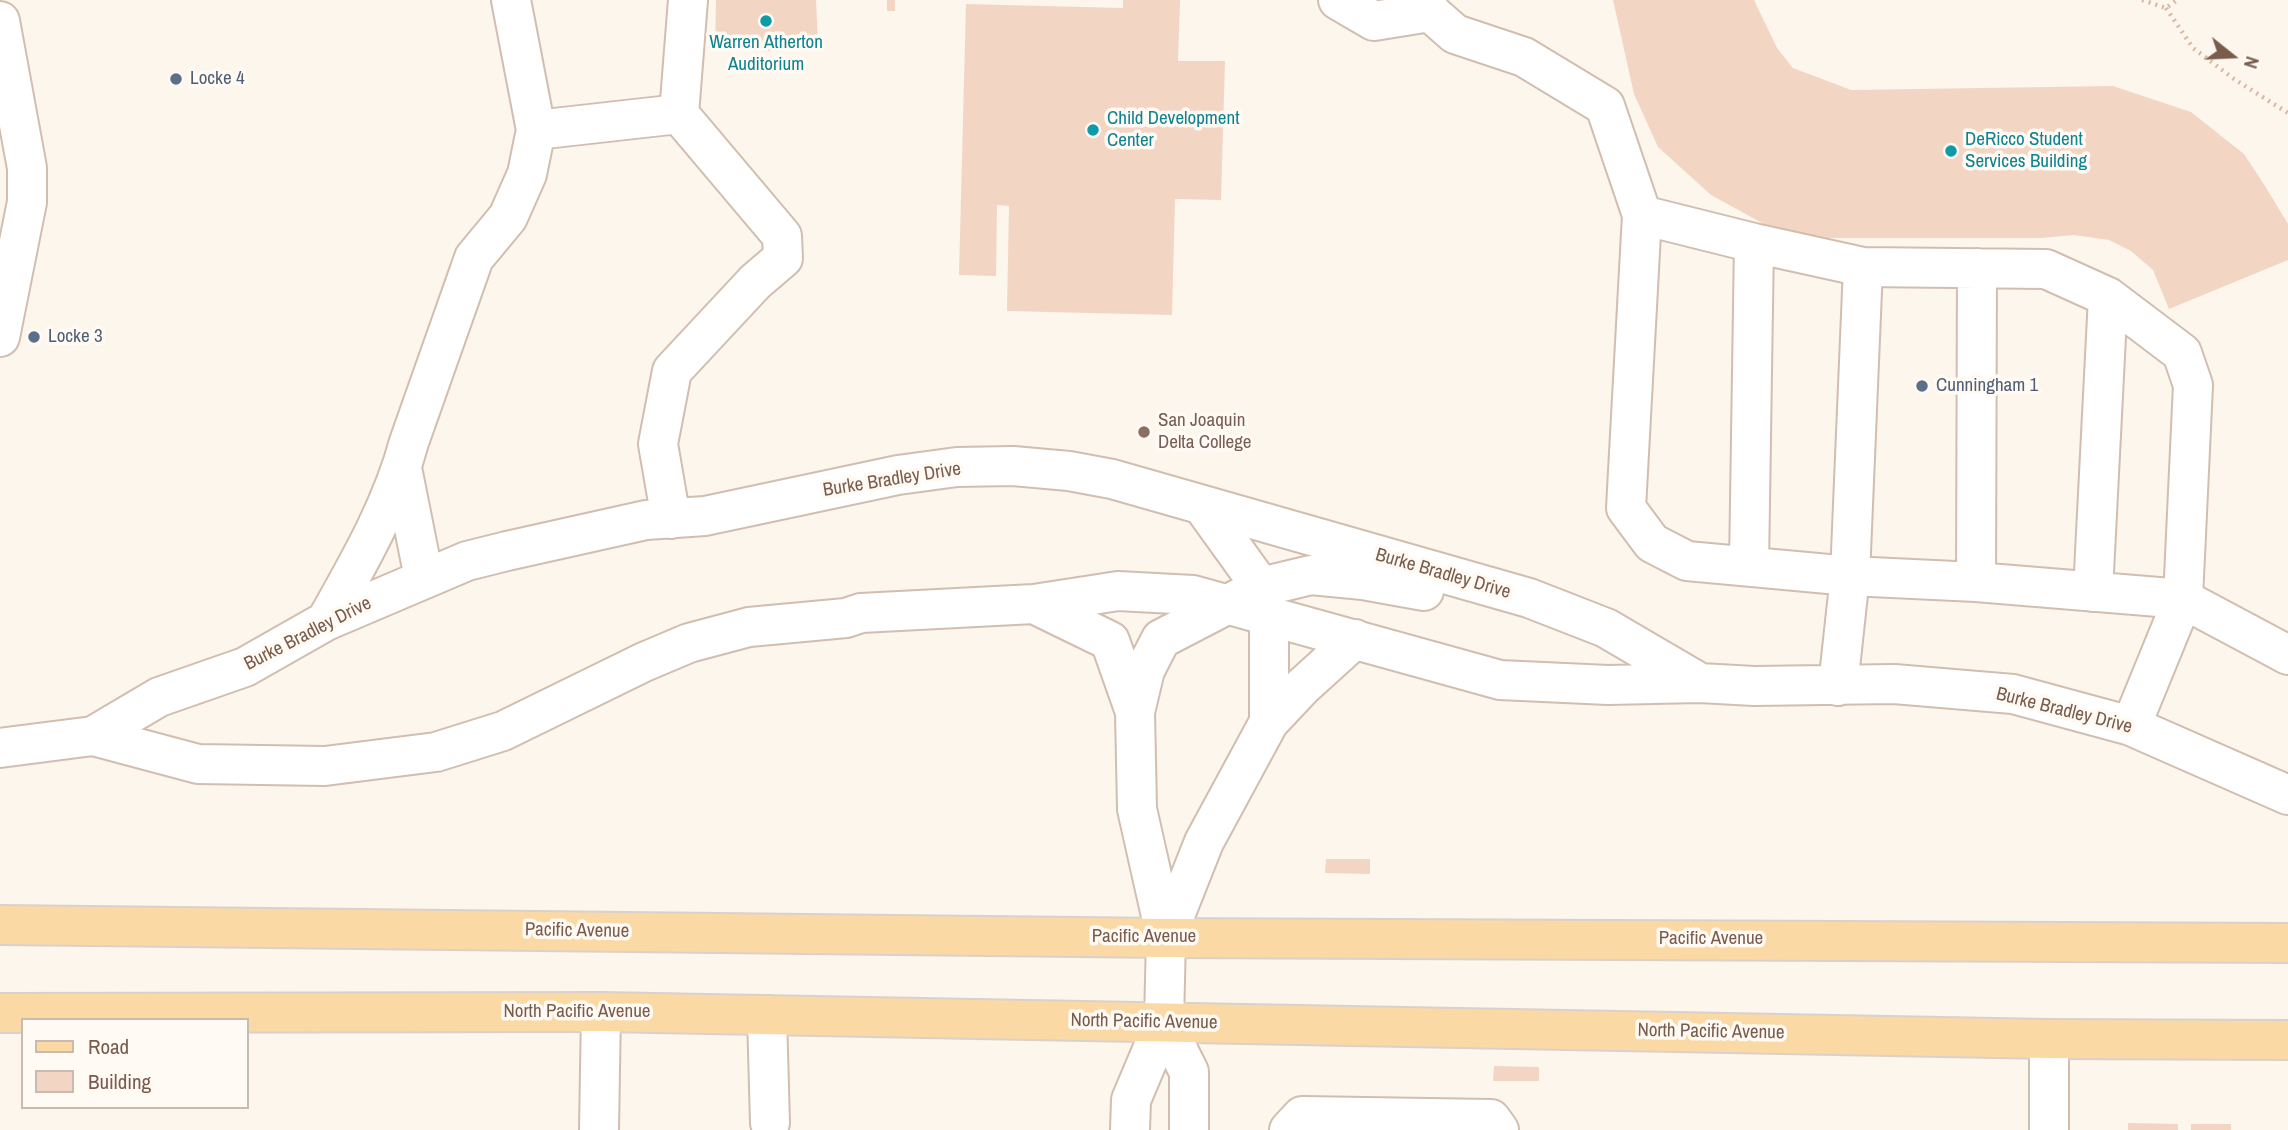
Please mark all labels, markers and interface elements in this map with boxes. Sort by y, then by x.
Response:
marker: Warren Atherton Auditorium [758,13,774,29]
north arrow [2197,21,2267,91]
place label: Warren Atherton Auditorium [709,32,823,76]
text: N [2238,53,2266,72]
place label: Locke 4 [190,68,245,90]
marker: Locke 4 [168,71,184,87]
place label: Child Development Center [1107,108,1239,152]
marker: Child Development Center [1085,122,1101,138]
place label: DeRicco Student Services Building [1965,129,2087,173]
marker: DeRicco Student Services Building [1943,143,1959,159]
place label: Locke 3 [48,326,103,348]
marker: Locke 3 [26,329,42,345]
place label: Cunningham 1 [1936,375,2038,397]
marker: Cunningham 1 [1914,378,1930,394]
place label: San Joaquin Delta College [1158,410,1252,454]
marker: San Joaquin Delta College [1136,424,1152,440]
street label: Burke Bradley Drive [821,458,963,502]
street label: Burke Bradley Drive [1373,544,1513,604]
street label: Burke Bradley Drive [241,592,375,676]
street label: Burke Bradley Drive [1994,683,2134,739]
street label: Pacific Avenue [525,919,629,943]
street label: Pacific Avenue [1092,926,1196,948]
street label: Pacific Avenue [1659,928,1763,950]
street label: North Pacific Avenue [504,1001,650,1023]
street label: North Pacific Avenue [1070,1009,1218,1035]
legend [21,1018,248,1109]
street label: North Pacific Avenue [1637,1019,1785,1045]
text: Road [88,1032,129,1061]
text: Building [88,1067,151,1096]

